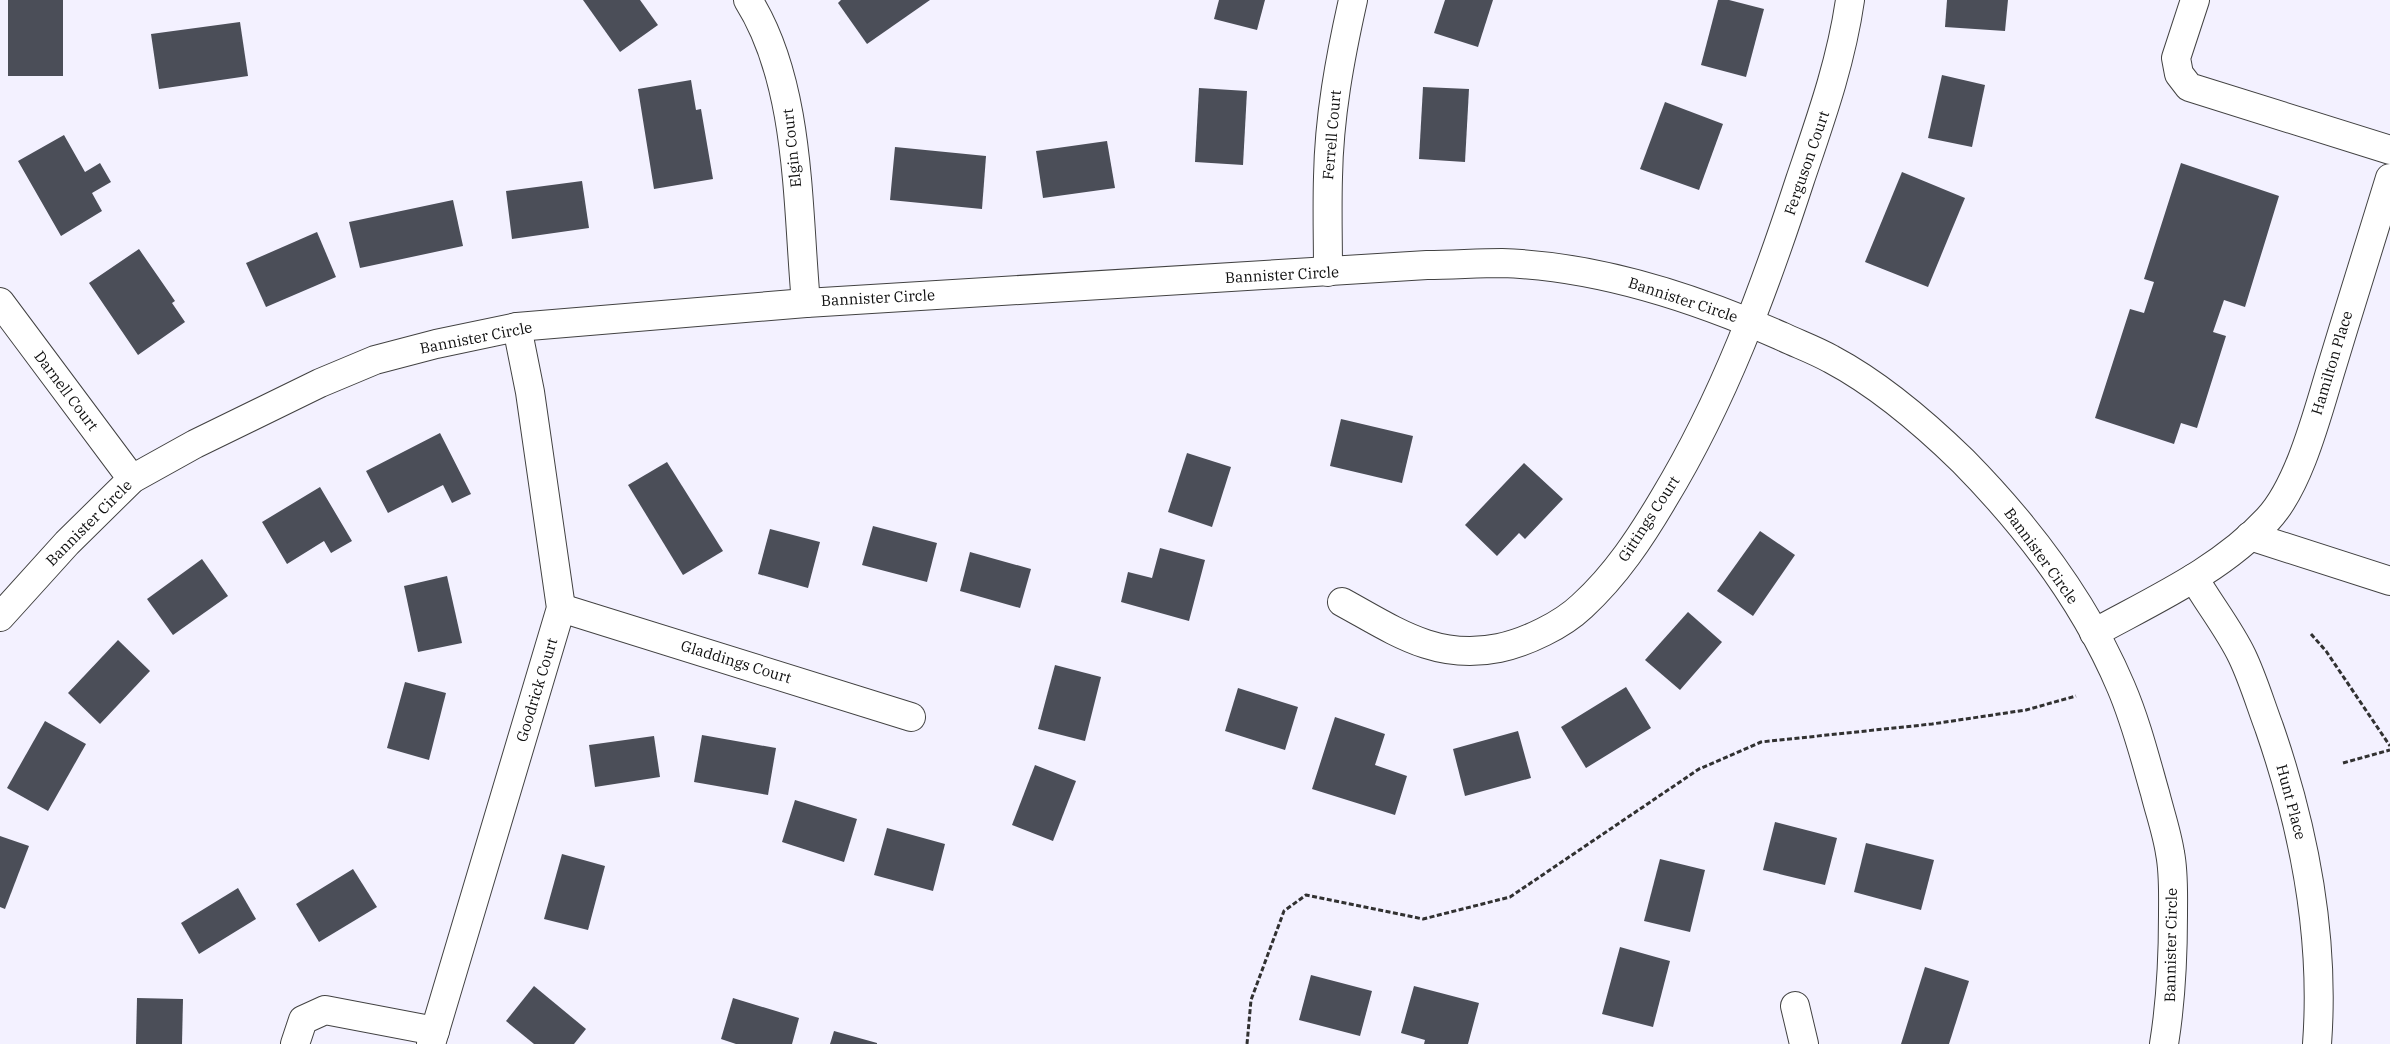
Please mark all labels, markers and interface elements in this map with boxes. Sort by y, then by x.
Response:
street label: Ferrell Court [1318,89,1345,181]
street label: Elgin Court [778,108,805,189]
street label: Ferguson Court [1780,108,1833,218]
street label: Bannister Circle [1224,262,1339,287]
street label: Bannister Circle [1626,273,1740,326]
street label: Bannister Circle [820,285,935,310]
street label: Hamilton Place [2307,308,2356,417]
street label: Bannister Circle [418,317,534,358]
street label: Darnell Court [30,347,103,434]
street label: Gittings Court [1614,472,1683,565]
street label: Bannister Circle [42,476,136,570]
street label: Bannister Circle [2000,504,2083,607]
street label: Goodrick Court [512,635,561,744]
street label: Gladdings Court [679,636,794,687]
street label: Hunt Place [2272,762,2311,842]
street label: Bannister Circle [2160,888,2181,1002]

